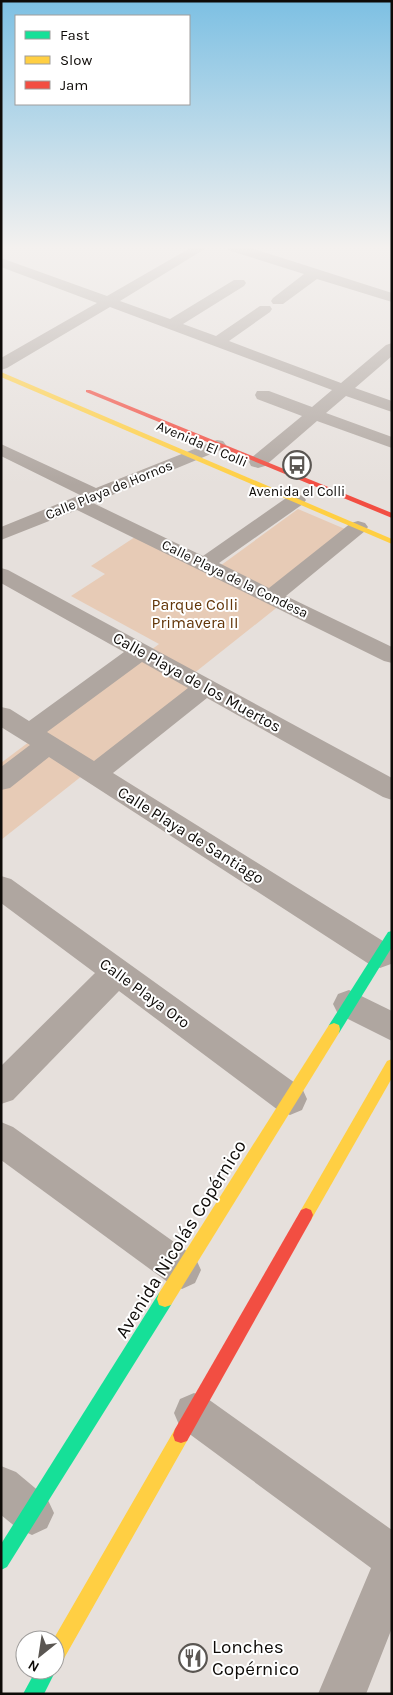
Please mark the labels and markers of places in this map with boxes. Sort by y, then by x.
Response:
bus stop icon: Avenida el Colli [282,450,312,480]
place label: Avenida el Colli [249,483,345,500]
place label: Lonches Copérnico [212,1636,299,1680]
restaurant icon: Lonches Copérnico [178,1643,208,1673]

